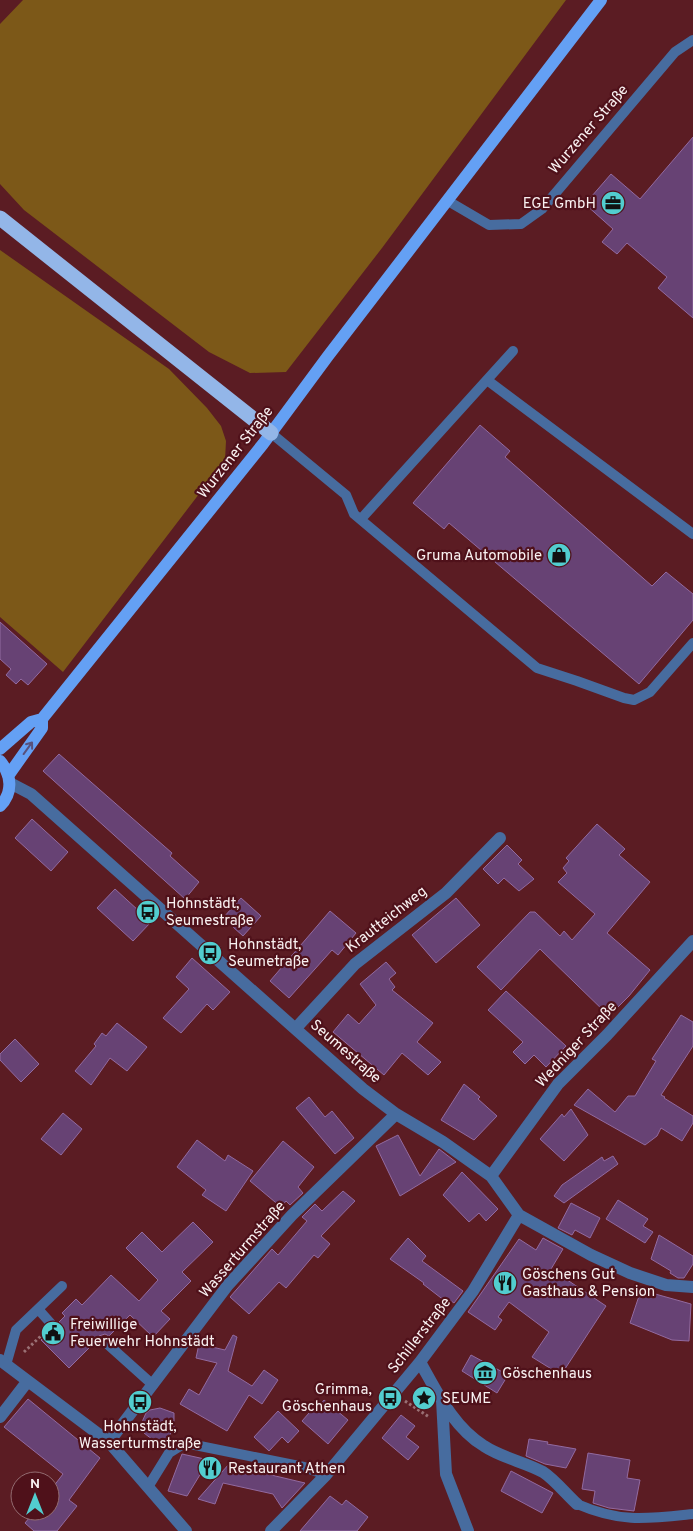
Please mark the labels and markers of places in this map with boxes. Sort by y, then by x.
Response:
office icon: EGE GmbH [600,190,626,216]
place label: EGE GmbH [523,195,596,214]
shop icon: Gruma Automobile [546,542,572,568]
place label: Gruma Automobile [416,547,542,566]
place label: Hohnstädt, Seumestraße [166,895,254,931]
bus stop icon: Hohnstädt, Seumestraße [135,899,161,925]
place label: Hohnstädt, Seumetraße [228,936,309,972]
bus stop icon: Hohnstädt, Seumetraße [197,940,223,966]
place label: Göschens Gut Gasthaus & Pension [522,1266,655,1302]
restaurant icon: Göschens Gut Gasthaus & Pension [492,1270,518,1296]
place label: Freiwillige Feuerwehr Hohnstädt [70,1316,215,1352]
public building icon: Freiwillige Feuerwehr Hohnstädt [40,1320,66,1346]
museum icon: Göschenhaus [472,1360,498,1386]
place label: Göschenhaus [502,1365,592,1384]
place label: Grimma, Göschenhaus [282,1381,372,1417]
bus stop icon: Grimma, Göschenhaus [377,1385,403,1411]
place icon: SEUME [411,1385,437,1411]
bus stop icon: Hohnstädt, Wasserturmstraße [127,1389,153,1415]
place label: SEUME [442,1390,491,1409]
place label: Hohnstädt, Wasserturmstraße [79,1418,201,1454]
restaurant icon: Restaurant Athen [197,1455,223,1481]
place label: Restaurant Athen [228,1460,346,1479]

